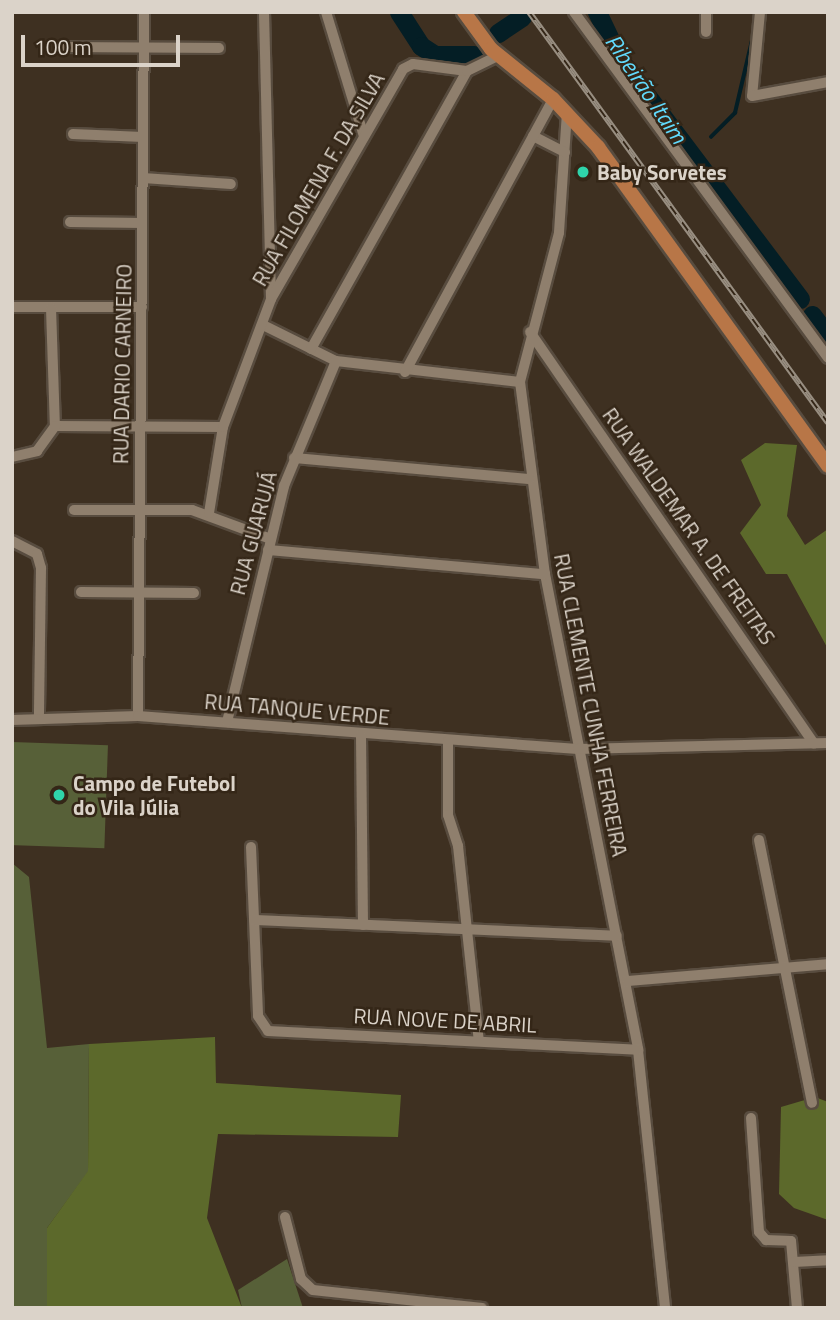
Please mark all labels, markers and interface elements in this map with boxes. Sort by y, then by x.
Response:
scale bar [24,21,184,65]
water label: Ribeirão Itaim [599,29,693,149]
text: 100 m [34,31,91,63]
street label: RUA FILOMENA F. DA SILVA [247,68,389,290]
place label: Baby Sorvetes [597,159,727,185]
marker: Baby Sorvetes [575,164,591,180]
street label: RUA DARIO CARNEIRO [108,264,136,464]
street label: RUA WALDEMAR A. DE FREITAS [598,403,780,649]
street label: RUA GUARUJÁ [224,468,282,598]
street label: RUA CLEMENTE CUNHA FERREIRA [549,551,633,859]
street label: RUA TANQUE VERDE [203,688,391,730]
place label: Campo de Futebol do Vila Júlia [73,770,236,820]
marker: Campo de Futebol do Vila Júlia [51,787,67,803]
street label: RUA NOVE DE ABRIL [353,1003,537,1037]

